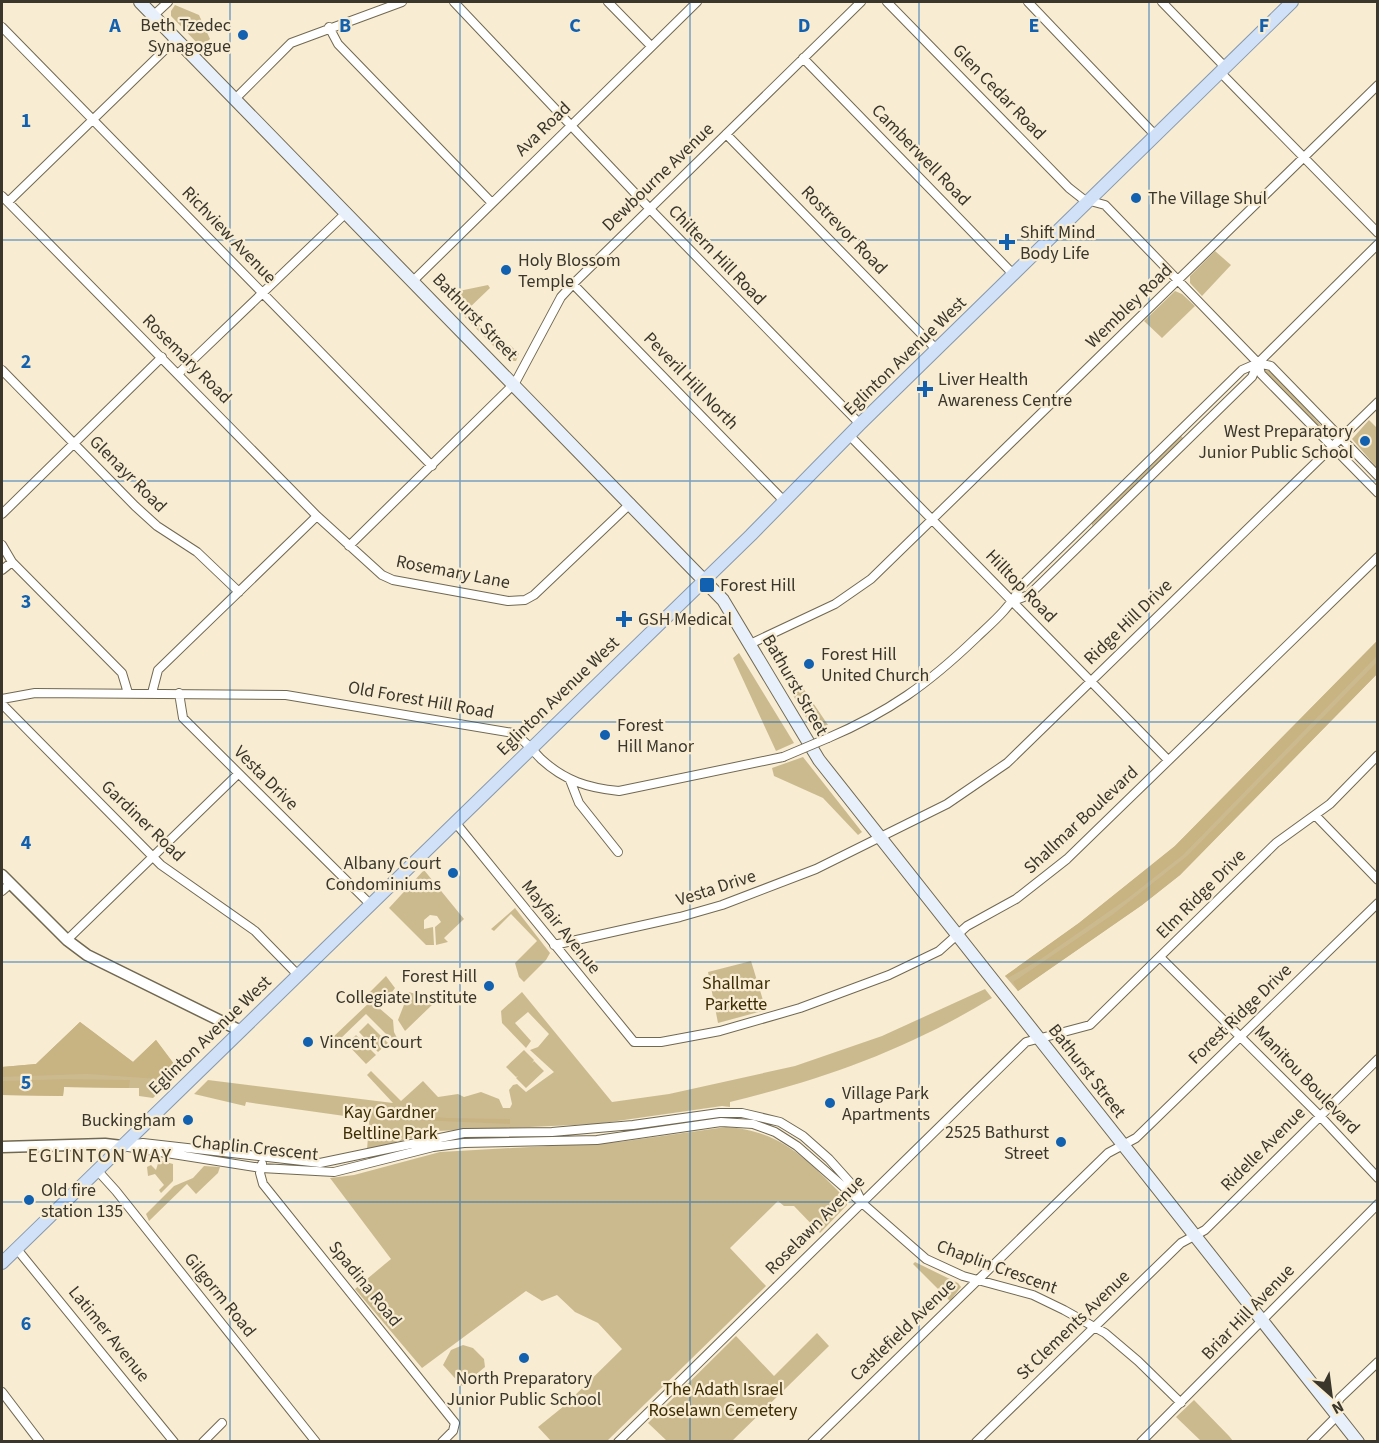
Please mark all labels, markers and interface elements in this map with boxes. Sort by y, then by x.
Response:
text: A [108,12,121,40]
text: B [339,12,351,40]
text: C [569,12,581,40]
text: D [798,12,810,40]
text: E [1029,12,1039,40]
text: F [1259,12,1269,40]
place label: Beth Tzedec Synagogue [140,13,231,59]
marker: Beth Tzedec Synagogue [236,28,250,42]
street label: Glen Cedar Road [947,38,1051,146]
street label: Ava Road [509,96,577,162]
street label: Camberwell Road [866,98,976,212]
text: 1 [21,107,31,135]
street label: Dewbourne Avenue [597,117,719,237]
street label: Rostrevor Road [795,180,893,280]
street label: Richview Avenue [176,181,282,289]
place label: The Village Shul [1148,186,1267,211]
marker: The Village Shul [1129,191,1143,205]
street label: Chiltern Hill Road [662,199,772,311]
place label: Shift Mind Body Life [1020,220,1095,266]
marker: Shift Mind Body Life [998,233,1016,251]
place label: Holy Blossom Temple [518,248,621,294]
street label: Wembley Road [1080,258,1178,354]
marker: Holy Blossom Temple [499,263,513,277]
street label: Bathurst Street [427,268,523,366]
street label: Eglinton Avenue West [838,291,972,421]
street label: Rosemary Road [137,309,237,409]
street label: Peveril Hill North [638,326,744,436]
text: 2 [21,348,31,376]
place label: Liver Health Awareness Centre [938,367,1072,413]
marker: Liver Health Awareness Centre [916,380,934,398]
place label: West Preparatory Junior Public School [1198,419,1354,465]
street label: Glenayr Road [84,430,172,518]
marker: West Preparatory Junior Public School [1358,434,1372,448]
street label: Hilltop Road [980,544,1062,628]
street label: Rosemary Lane [394,549,512,595]
place label: Forest Hill [720,573,796,598]
street label: Ridge Hill Drive [1078,573,1178,671]
marker: Forest Hill [698,576,716,594]
text: 3 [21,588,31,616]
place label: GSH Medical [638,607,732,632]
marker: GSH Medical [615,610,633,628]
street label: Bathurst Street [756,630,834,740]
street label: Eglinton Avenue West [491,631,625,761]
place label: Forest Hill United Church [821,642,929,688]
marker: Forest Hill United Church [802,657,816,671]
street label: Old Forest Hill Road [346,675,496,725]
place label: Forest Hill Manor [617,713,695,759]
marker: Forest Hill Manor [598,728,612,742]
street label: Vesta Drive [228,740,304,816]
street label: Shallmar Boulevard [1018,760,1144,880]
street label: Gardiner Road [96,775,190,867]
text: 4 [21,829,32,857]
street label: Elm Ridge Drive [1151,844,1251,944]
place label: Albany Court Condominiums [325,851,441,897]
street label: Vesta Drive [673,863,759,913]
marker: Albany Court Condominiums [446,866,460,880]
street label: Mayfair Avenue [515,875,607,979]
street label: Forest Ridge Drive [1183,958,1297,1070]
place label: Forest Hill Collegiate Institute [335,964,477,1010]
street label: Eglinton Avenue West [143,970,277,1100]
park label: Shallmar Parkette [702,971,771,1017]
marker: Forest Hill Collegiate Institute [482,979,496,993]
street label: Bathurst Street [1042,1019,1132,1123]
street label: Manitou Boulevard [1249,1020,1365,1140]
place label: Vincent Court [320,1030,422,1055]
marker: Vincent Court [301,1035,315,1049]
text: 5 [21,1069,31,1097]
place label: Village Park Apartments [842,1081,930,1127]
marker: Village Park Apartments [823,1096,837,1110]
park label: Kay Gardner Beltline Park [342,1100,438,1146]
street label: Ridelle Avenue [1215,1101,1311,1197]
place label: Buckingham [81,1108,176,1133]
marker: Buckingham [181,1113,195,1127]
place label: 2525 Bathurst Street [945,1120,1049,1166]
street label: Chaplin Crescent [190,1129,320,1167]
marker: 2525 Bathurst Street [1054,1135,1068,1149]
district label: EGLINTON WAY [27,1142,173,1170]
street label: Roselawn Avenue [760,1170,870,1280]
place label: Old fire station 135 [41,1178,123,1224]
marker: Old fire station 135 [22,1193,36,1207]
street label: Chaplin Crescent [933,1234,1061,1300]
street label: Spadina Road [323,1236,407,1332]
street label: Gilgorm Road [178,1247,262,1343]
street label: Briar Hill Avenue [1196,1258,1300,1366]
street label: St Clements Avenue [1011,1264,1135,1386]
street label: Castlefield Avenue [845,1273,961,1387]
street label: Latimer Avenue [62,1281,156,1387]
text: 6 [21,1310,31,1338]
marker: North Preparatory Junior Public School [517,1351,531,1365]
north arrow [1301,1365,1361,1425]
place label: North Preparatory Junior Public School [447,1366,601,1412]
park label: The Adath Israel Roselawn Cemetery [648,1377,798,1423]
text: N [1328,1395,1347,1420]

